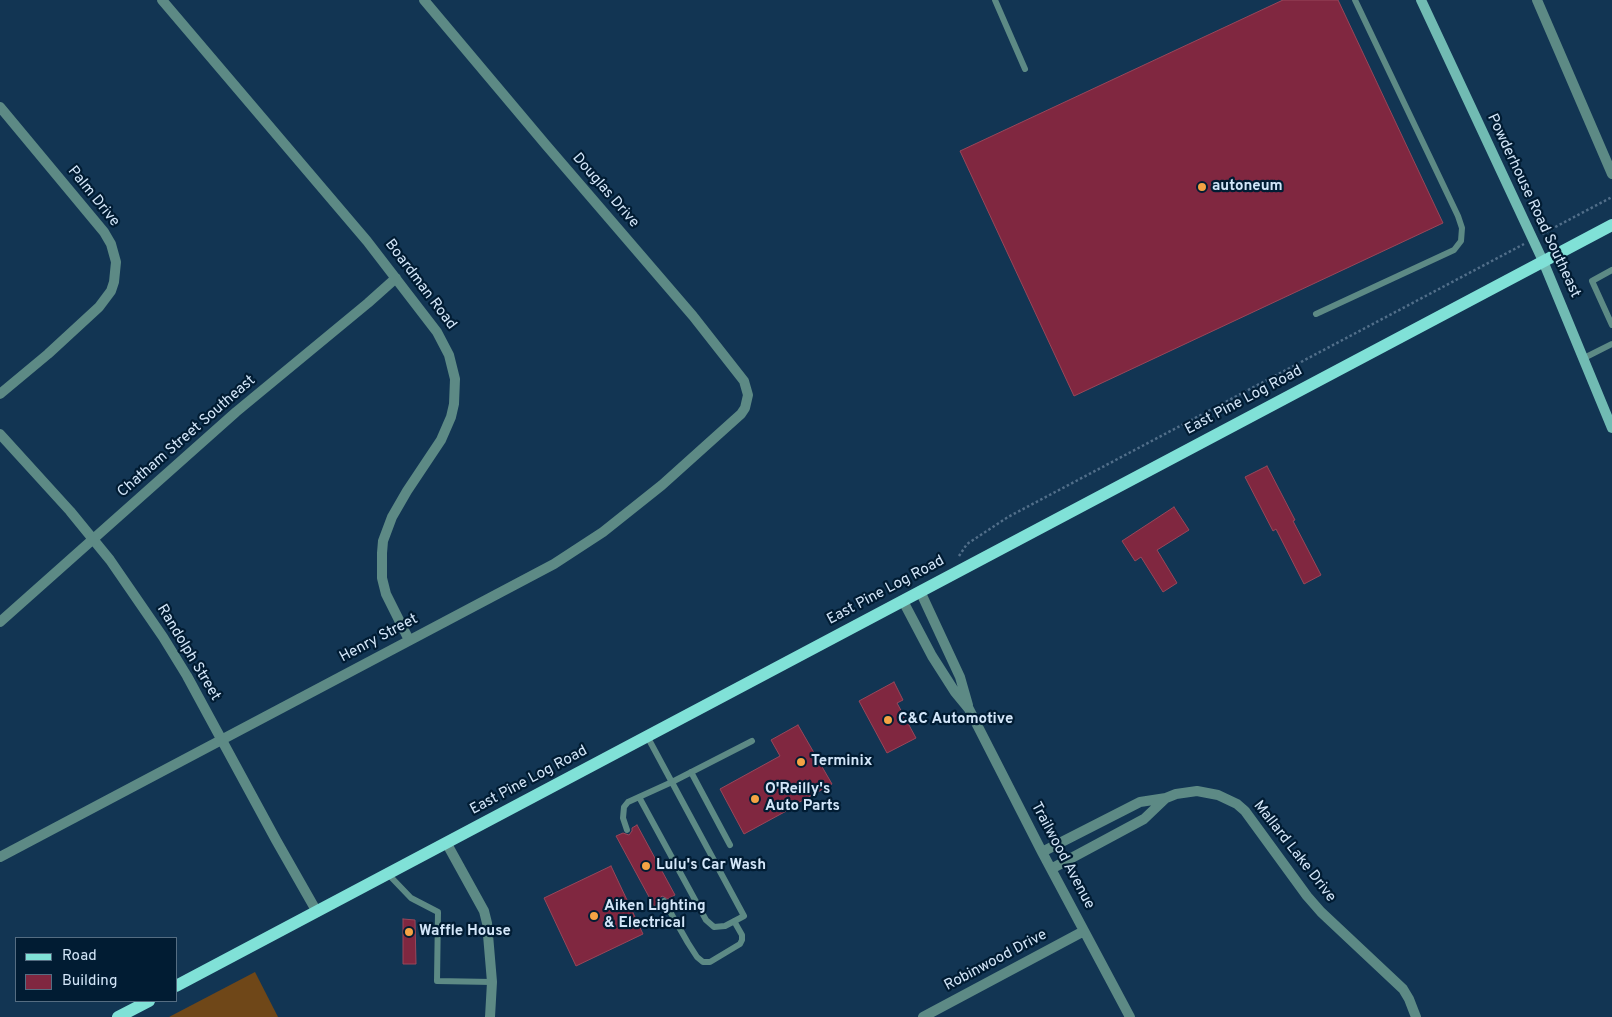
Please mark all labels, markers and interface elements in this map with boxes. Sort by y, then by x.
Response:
street label: Powderhouse Road Southeast [1482,111,1584,301]
street label: Douglas Drive [568,150,642,232]
street label: Palm Drive [63,163,123,231]
place label: autoneum [1212,178,1283,196]
marker: autoneum [1196,181,1208,193]
street label: Boardman Road [380,236,460,334]
street label: East Pine Log Road [1182,363,1306,439]
street label: Chatham Street Southeast [114,372,260,502]
street label: East Pine Log Road [824,553,948,629]
street label: Randolph Street [152,602,224,704]
street label: Henry Street [337,611,421,667]
place label: C&C Automotive [898,711,1013,729]
marker: C&C Automotive [882,714,894,726]
street label: East Pine Log Road [467,743,591,819]
place label: Terminix [811,753,872,771]
marker: Terminix [795,756,807,768]
place label: O'Reilly's Auto Parts [765,781,840,816]
marker: O'Reilly's Auto Parts [749,793,761,805]
street label: Mallard Lake Drive [1249,798,1339,906]
street label: Trailwood Avenue [1026,799,1098,913]
place label: Lulu's Car Wash [656,857,766,875]
marker: Lulu's Car Wash [640,860,652,872]
place label: Aiken Lighting & Electrical [604,898,706,933]
marker: Aiken Lighting & Electrical [588,910,600,922]
place label: Waffle House [419,923,511,941]
marker: Waffle House [403,926,415,938]
street label: Robinwood Drive [942,926,1050,996]
legend [15,937,178,1002]
text: Road [62,947,97,966]
text: Building [62,972,117,991]

